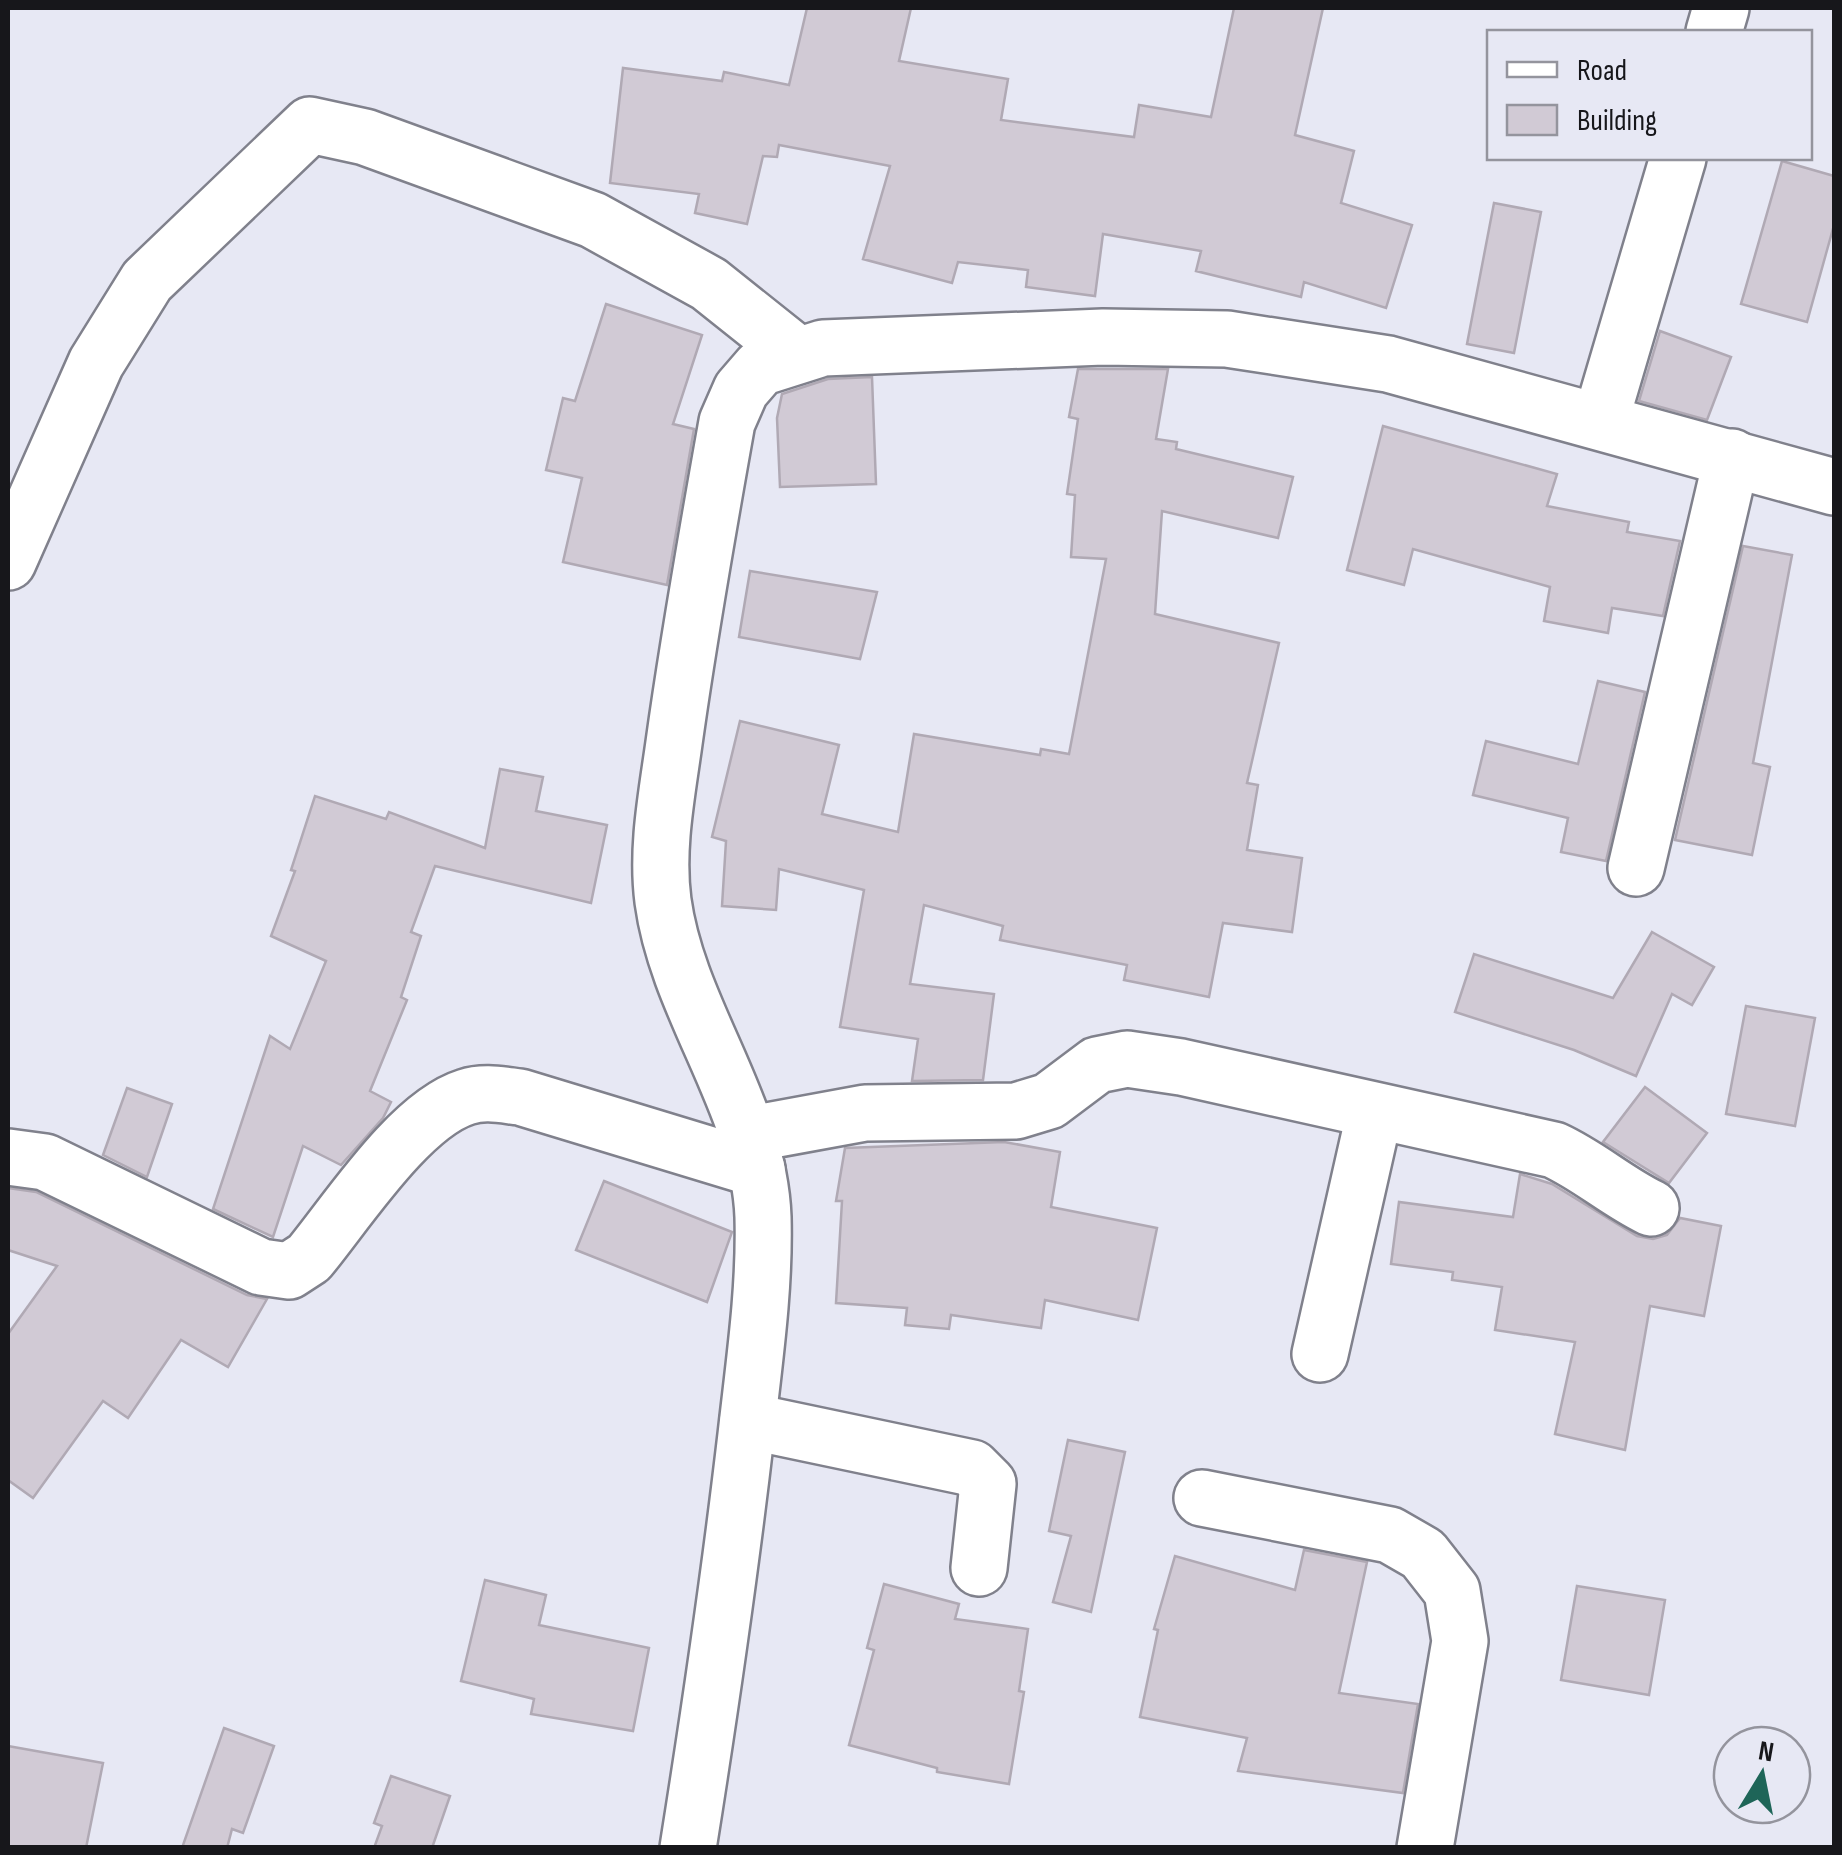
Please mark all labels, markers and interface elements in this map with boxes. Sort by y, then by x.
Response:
legend [1487,30,1812,160]
text: Road [1577,53,1627,89]
text: Building [1577,103,1657,139]
north arrow [1712,1725,1812,1825]
text: N [1756,1734,1776,1769]

